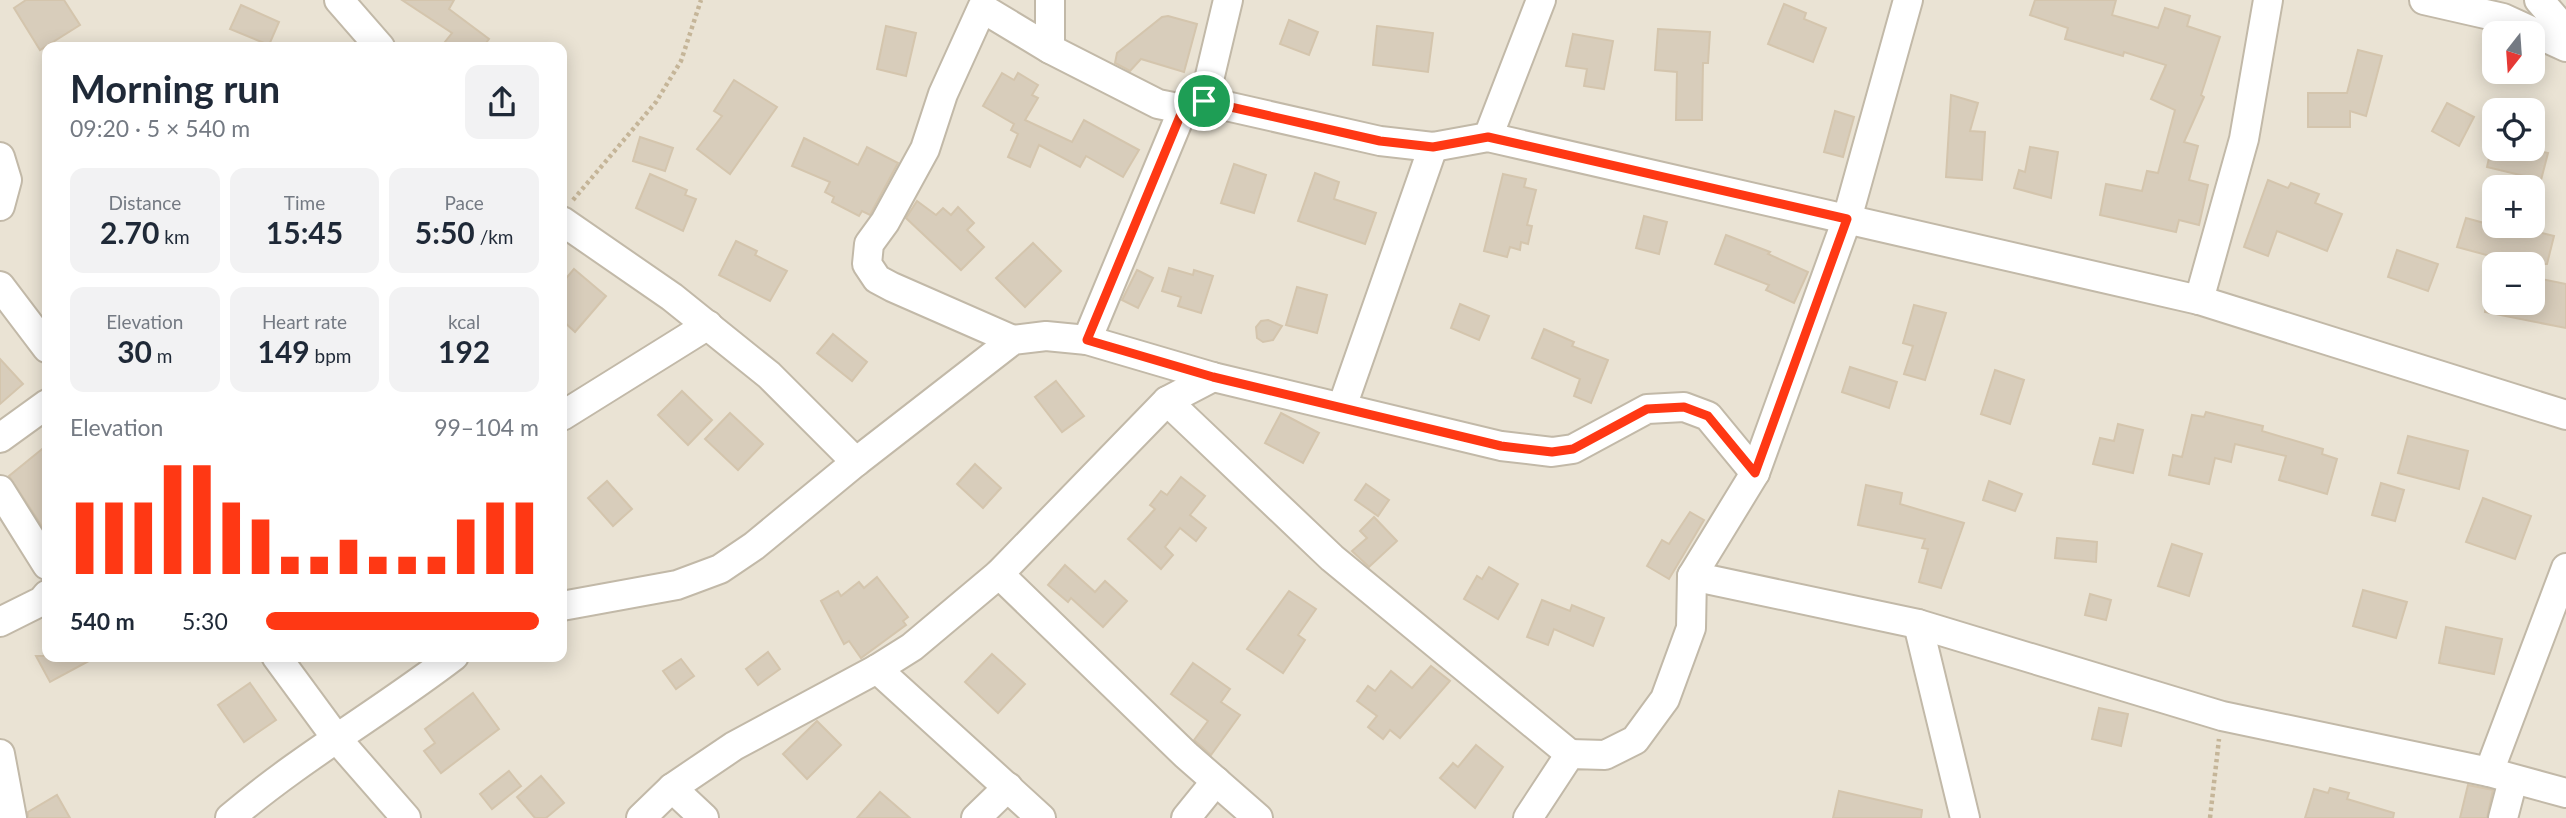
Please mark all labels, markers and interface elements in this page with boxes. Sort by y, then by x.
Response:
north arrow [2482,21,2544,84]
map controls [2482,21,2545,315]
text: Morning run [70,65,280,111]
button: share [465,65,539,139]
pin [1174,71,1234,131]
icon: arrive [1185,82,1223,120]
button: locate [2482,98,2545,161]
text: 09:20 · 5 × 540 m [70,114,250,142]
button: + [2482,175,2545,238]
text: Distance [108,191,181,214]
text: Time [284,191,325,214]
text: Pace [444,191,484,214]
text: 2.70 [100,214,159,250]
text: 15:45 [266,214,343,250]
text: 5:50 [415,214,475,250]
text: km [159,225,190,248]
text: /km [475,225,514,248]
button: − [2482,252,2545,315]
text: Elevation [106,310,183,333]
text: Heart rate [262,310,347,333]
text: kcal [448,310,480,333]
text: 30 [117,333,152,369]
text: 149 [258,333,310,369]
text: 192 [438,333,490,369]
text: m [152,344,172,367]
text: bpm [310,344,351,367]
text: Elevation [70,413,163,441]
text: 99–104 m [434,413,539,441]
text: 540 m [70,607,135,635]
text: 5:30 [182,607,228,635]

